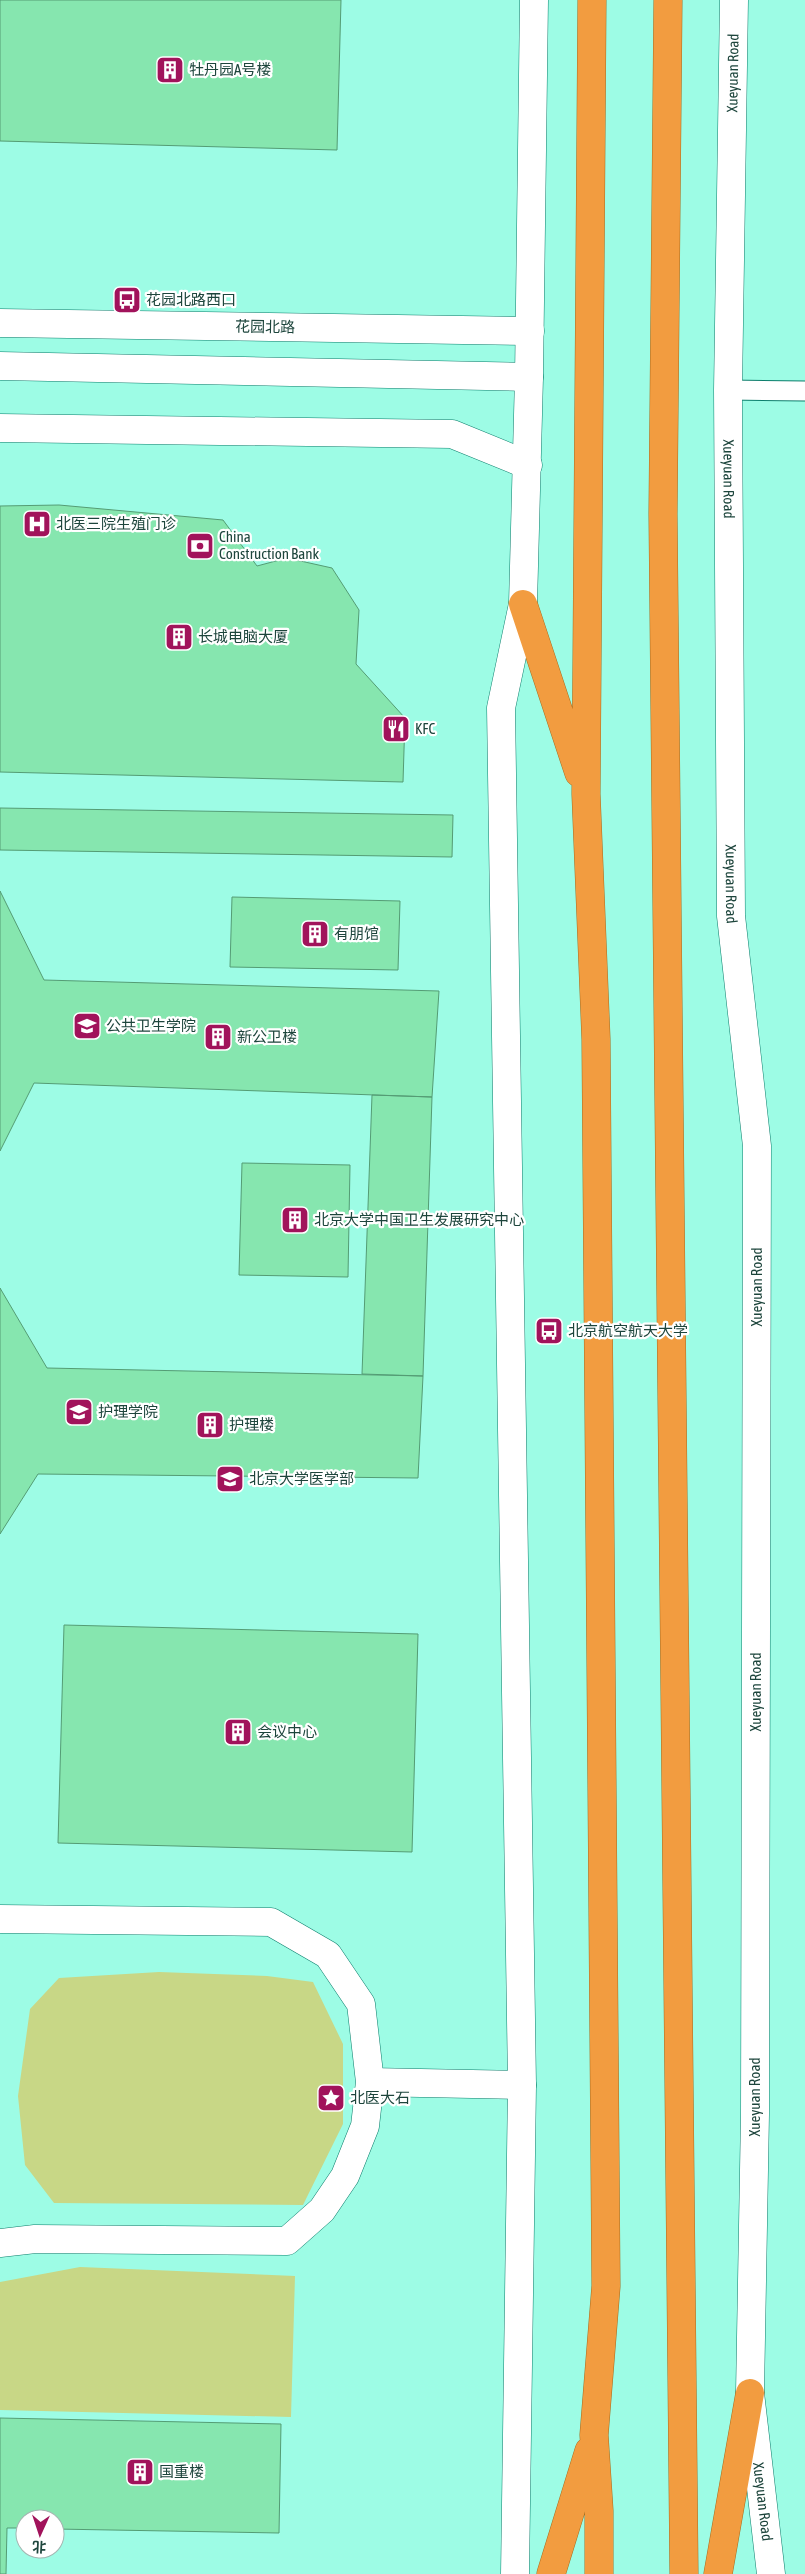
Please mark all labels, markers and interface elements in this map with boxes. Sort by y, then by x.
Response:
street label: Xueyuan Road [723,33,742,113]
building icon: 牡丹园A号楼 [155,55,185,85]
place label: 牡丹园A号楼 [189,61,271,78]
bus stop icon: 花园北路西口 [112,285,142,315]
place label: 花园北路西口 [146,291,236,308]
street label: 花园北路 [235,317,295,336]
street label: Xueyuan Road [720,439,738,519]
hospital icon: 北医三院生殖门诊 [22,509,52,539]
place label: 北医三院生殖门诊 [56,515,176,532]
place label: China Construction Bank [219,528,319,562]
bank icon: China Construction Bank [185,531,215,561]
building icon: 长城电脑大厦 [164,622,194,652]
place label: 长城电脑大厦 [198,628,288,645]
restaurant icon: KFC [381,714,411,744]
place label: KFC [415,720,435,737]
street label: Xueyuan Road [723,844,741,924]
building icon: 有朋馆 [300,919,330,949]
place label: 有朋馆 [334,925,379,942]
school or university icon: 公共卫生学院 [72,1011,102,1041]
place label: 公共卫生学院 [106,1017,196,1034]
building icon: 新公卫楼 [203,1022,233,1052]
place label: 新公卫楼 [237,1028,297,1045]
building icon: 北京大学中国卫生发展研究中心 [280,1205,310,1235]
place label: 北京大学中国卫生发展研究中心 [314,1211,524,1228]
street label: Xueyuan Road [748,1247,765,1327]
bus stop icon: 北京航空航天大学 [534,1316,564,1346]
place label: 北京航空航天大学 [568,1322,688,1339]
school or university icon: 护理学院 [64,1397,94,1427]
place label: 护理学院 [98,1403,158,1420]
building icon: 护理楼 [195,1410,225,1440]
place label: 护理楼 [229,1416,274,1433]
school or university icon: 北京大学医学部 [215,1464,245,1494]
place label: 北京大学医学部 [249,1470,354,1487]
street label: Xueyuan Road [747,1652,764,1732]
building icon: 会议中心 [223,1717,253,1747]
place label: 会议中心 [257,1723,317,1740]
street label: Xueyuan Road [746,2057,763,2137]
place icon: 北医大石 [316,2083,346,2113]
place label: 北医大石 [350,2089,410,2106]
building icon: 国重楼 [125,2457,155,2487]
street label: Xueyuan Road [750,2461,776,2542]
place label: 国重楼 [159,2463,204,2480]
north arrow [15,2509,65,2559]
text: 北 [32,2539,47,2555]

